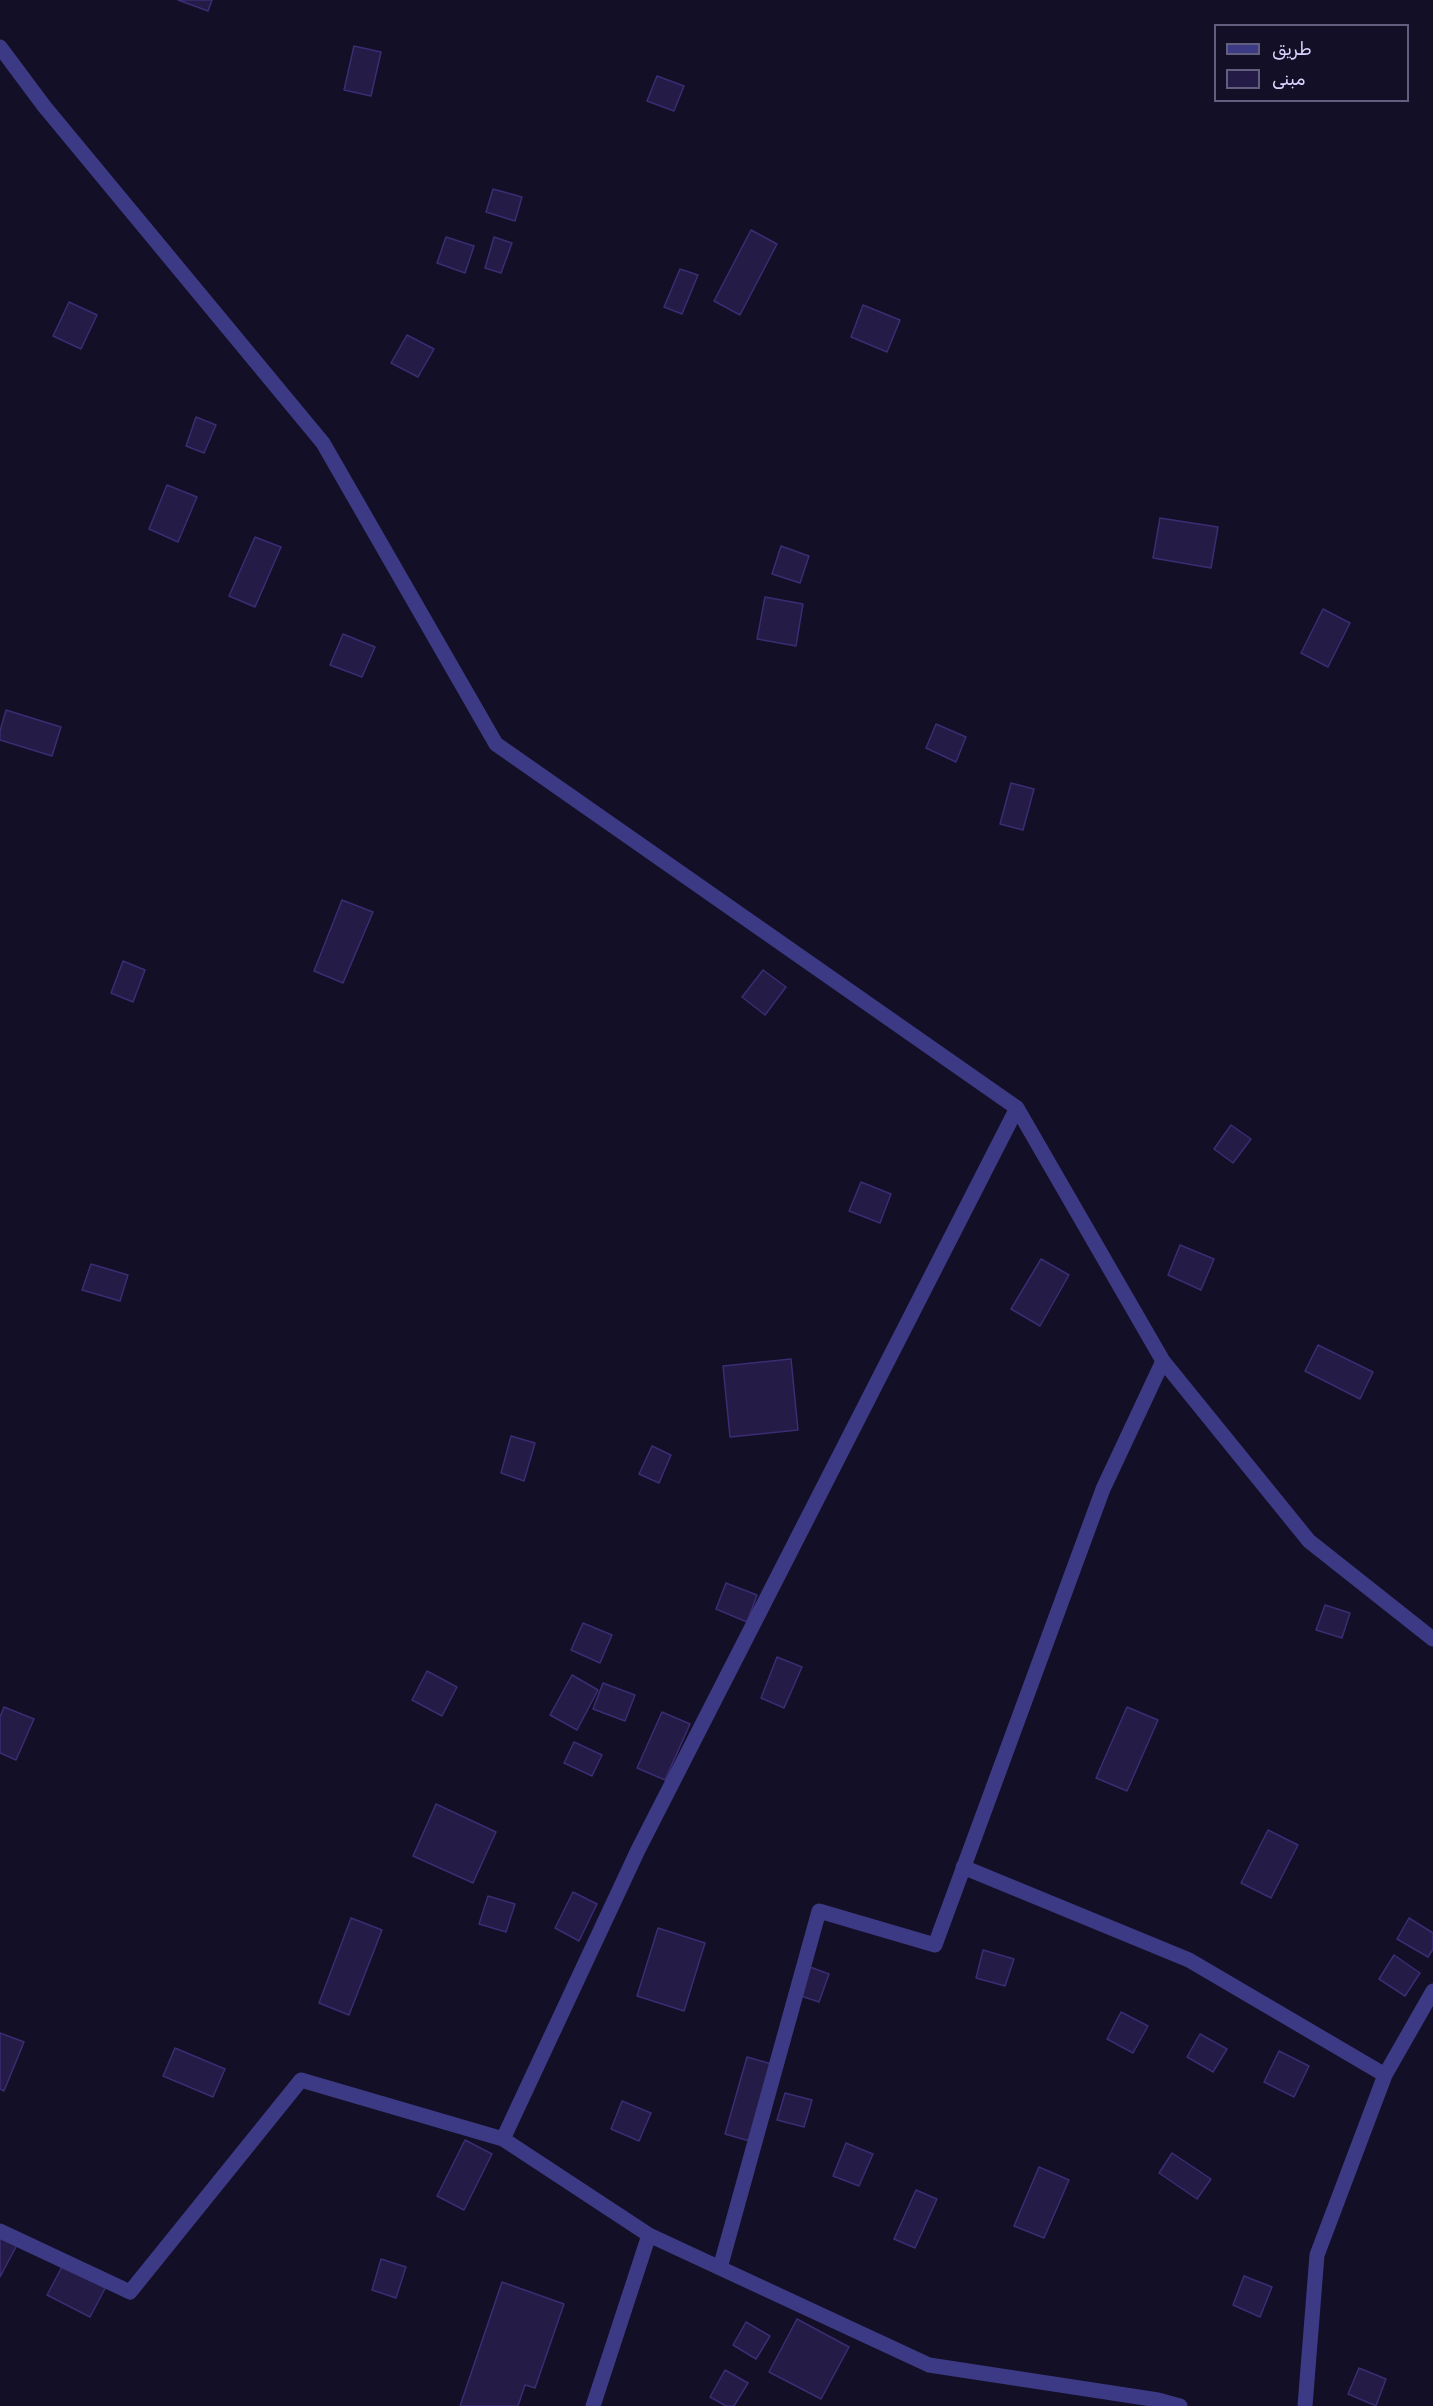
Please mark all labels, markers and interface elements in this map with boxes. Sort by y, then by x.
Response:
legend [1214,24,1409,102]
text: طريق [1272,38,1312,60]
text: مبنى [1272,68,1306,90]

